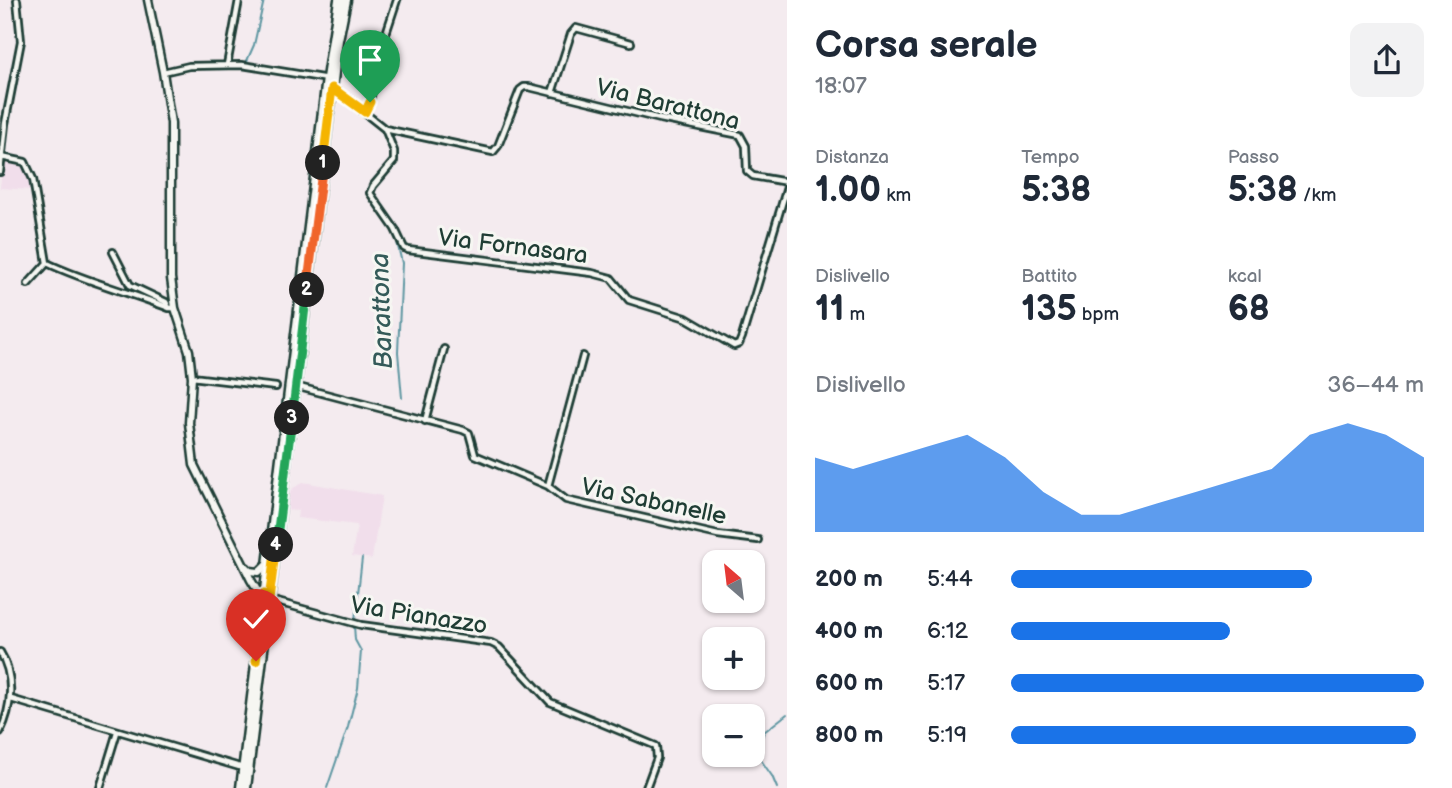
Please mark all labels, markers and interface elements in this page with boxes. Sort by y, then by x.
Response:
text: Corsa serale [815,23,1038,68]
button: share [1350,23,1424,97]
pin [340,30,400,102]
icon: arrive [351,41,389,79]
text: 18:07 [815,72,867,100]
street label: Via Barattona [593,73,743,136]
pin: 1 [306,146,340,180]
text: Distanza [815,146,889,169]
text: Tempo [1021,146,1080,169]
text: Passo [1228,146,1279,169]
text: 1 [319,151,327,174]
text: 1.00 [815,169,881,212]
text: 5:38 [1021,169,1091,212]
text: 5:38 [1228,169,1298,212]
text: km [881,184,911,207]
text: /km [1298,184,1336,207]
street label: Via Fornasara [436,223,590,270]
water label: Barattona [365,252,400,370]
text: Dislivello [815,265,890,288]
text: Battito [1021,265,1077,288]
text: kcal [1228,265,1262,288]
pin: 2 [290,272,324,308]
text: 2 [301,278,312,301]
text: 11 [815,288,844,331]
text: 135 [1021,288,1077,331]
text: 68 [1228,288,1270,331]
text: m [844,303,865,326]
text: bpm [1077,303,1119,326]
text: Dislivello [815,371,906,399]
text: 36–44 m [1327,371,1424,399]
pin: 3 [274,400,310,436]
text: 3 [286,406,297,429]
street label: Via Sabanelle [579,472,729,531]
pin: 4 [258,528,294,562]
text: 4 [270,533,281,556]
north arrow [702,550,765,612]
map controls [702,550,765,767]
text: 200 m [815,565,883,593]
text: 5:44 [927,565,973,593]
pin [226,589,286,661]
street label: Via Pianazzo [348,590,489,641]
icon: check [237,600,275,638]
text: 400 m [815,617,883,645]
text: 6:12 [927,617,968,645]
button: + [702,627,765,690]
text: 600 m [815,669,883,697]
text: 5:17 [927,669,965,697]
button: − [702,704,765,767]
text: 800 m [815,721,883,749]
text: 5:19 [927,721,967,749]

